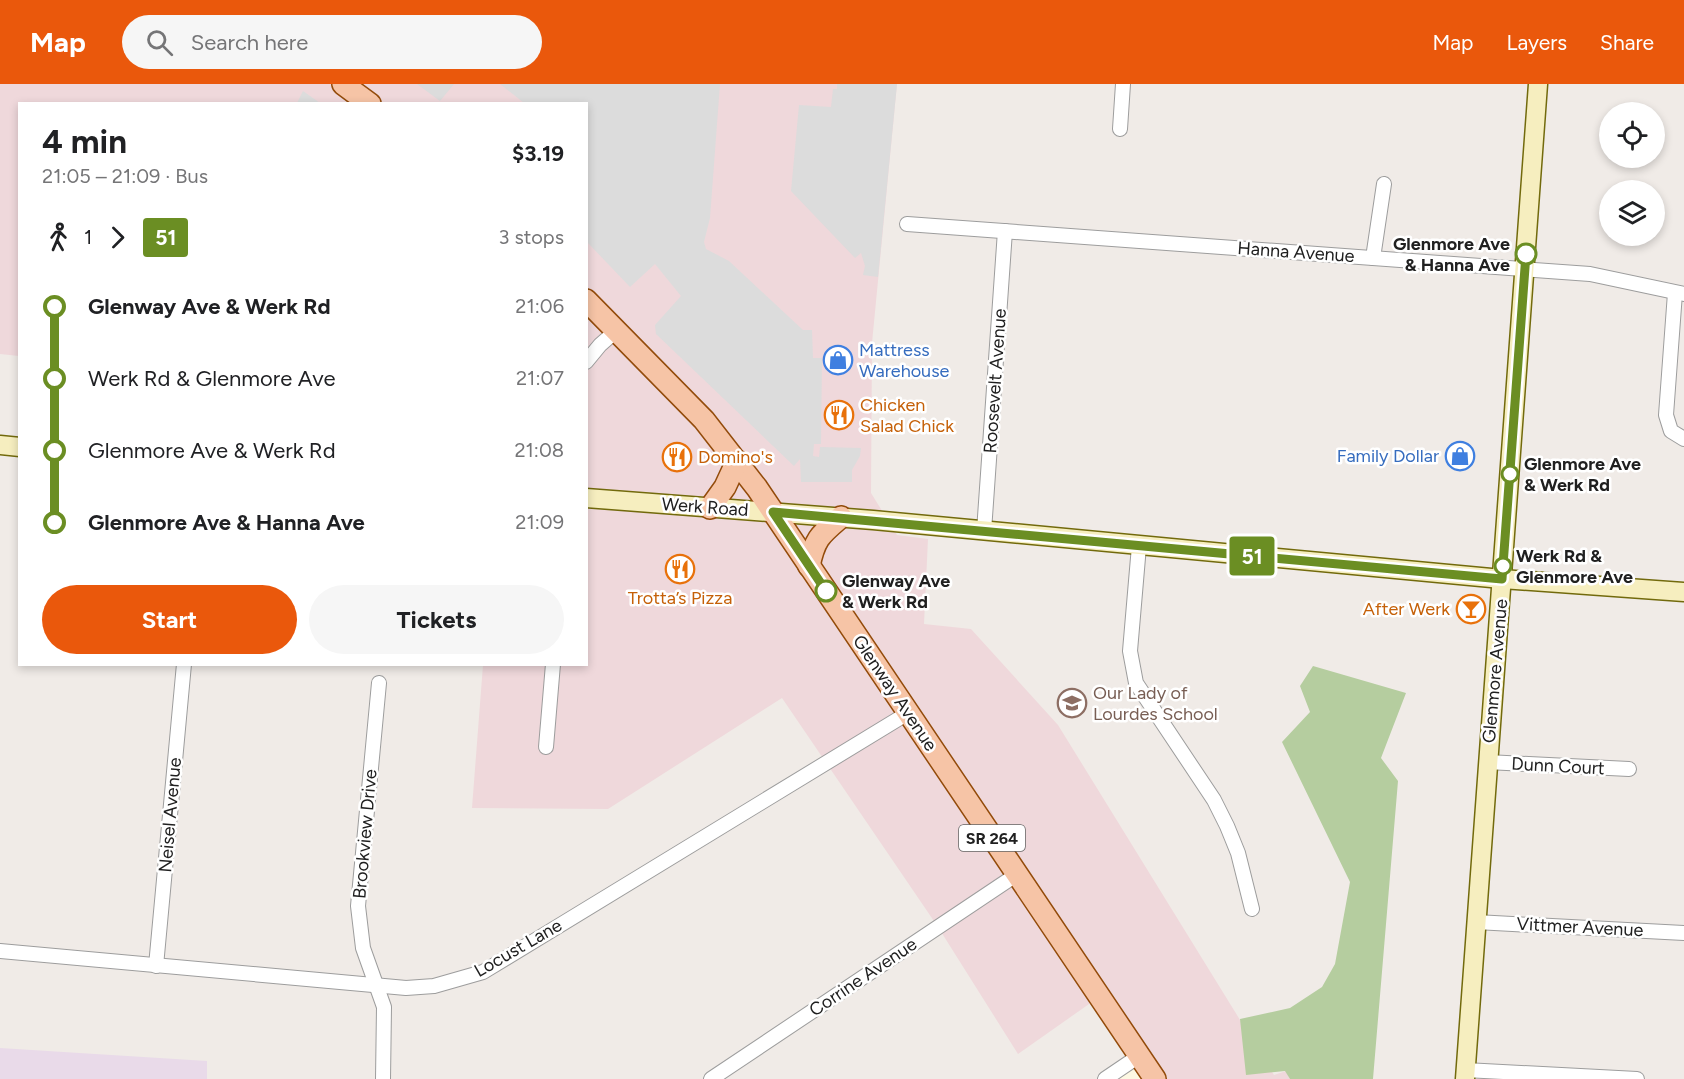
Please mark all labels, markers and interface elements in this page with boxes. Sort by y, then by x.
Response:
search box [122,15,542,69]
text: Map [30,25,86,59]
icon: search [143,26,176,59]
text: Search here [191,29,308,56]
text: Map [1433,30,1473,55]
text: Layers [1506,30,1567,55]
text: Share [1600,30,1654,55]
map controls [1599,102,1665,246]
button: locate [1599,102,1665,168]
text: 4 min [42,122,127,161]
text: $3.19 [512,140,564,167]
text: 21:05 – 21:09 · Bus [42,164,208,188]
button: layers [1599,180,1665,246]
icon: walk [42,221,75,254]
icon: forward [101,221,134,254]
text: 1 [84,225,92,249]
text: 51 [155,225,176,250]
text: 3 stops [499,225,564,249]
place label: Glenmore Ave & Hanna Ave [1393,233,1510,276]
street label: Hanna Avenue [1237,237,1355,267]
marker: Glenmore Ave & Hanna Ave [1515,243,1537,265]
text: Glenway Ave & Werk Rd [88,293,331,320]
text: 21:06 [515,294,564,318]
street label: Roosevelt Avenue [979,308,1011,454]
place label: Mattress Warehouse [859,339,950,382]
shop icon: Mattress Warehouse [822,344,854,376]
text: Werk Rd & Glenmore Ave [88,365,336,392]
text: 21:07 [516,366,564,390]
place label: Chicken Salad Chick [860,394,954,437]
restaurant icon: Chicken Salad Chick [823,399,855,431]
text: Glenmore Ave & Werk Rd [88,437,336,464]
text: 21:08 [514,438,564,462]
shop icon: Family Dollar [1444,440,1476,472]
restaurant icon: Domino's [661,441,693,473]
place label: Family Dollar [1337,445,1439,467]
place label: Domino's [698,446,773,468]
place label: Glenmore Ave & Werk Rd [1524,453,1641,496]
marker: Glenmore Ave & Werk Rd [1501,465,1519,483]
street label: Werk Road [661,493,749,521]
text: Glenmore Ave & Hanna Ave [88,509,365,536]
text: 21:09 [515,510,564,534]
line badge: 51 [1225,536,1279,576]
text: 51 [1241,544,1263,569]
place label: Werk Rd & Glenmore Ave [1516,545,1633,588]
restaurant icon: Trotta’s Pizza [664,553,696,585]
marker: Werk Rd & Glenmore Ave [1494,557,1512,575]
place label: Glenway Ave & Werk Rd [842,570,950,613]
marker: Glenway Ave & Werk Rd [815,580,837,602]
button: Start [42,585,297,654]
button: Tickets [309,585,564,654]
place label: Trotta’s Pizza [628,587,732,609]
bar icon: After Werk [1455,593,1487,625]
place label: After Werk [1363,598,1450,620]
street label: Glenmore Avenue [1478,598,1512,744]
street label: Glenway Avenue [848,631,942,755]
place label: Our Lady of Lourdes School [1093,682,1218,725]
school or university icon: Our Lady of Lourdes School [1056,687,1088,719]
street label: Dunn Court [1511,753,1605,779]
street label: Neisel Avenue [154,756,186,873]
street label: Brookview Drive [348,768,382,900]
road number: SR 264 [959,825,1025,851]
street label: Vittmer Avenue [1516,913,1644,941]
street label: Locust Lane [470,914,566,982]
street label: Corrine Avenue [805,933,921,1021]

